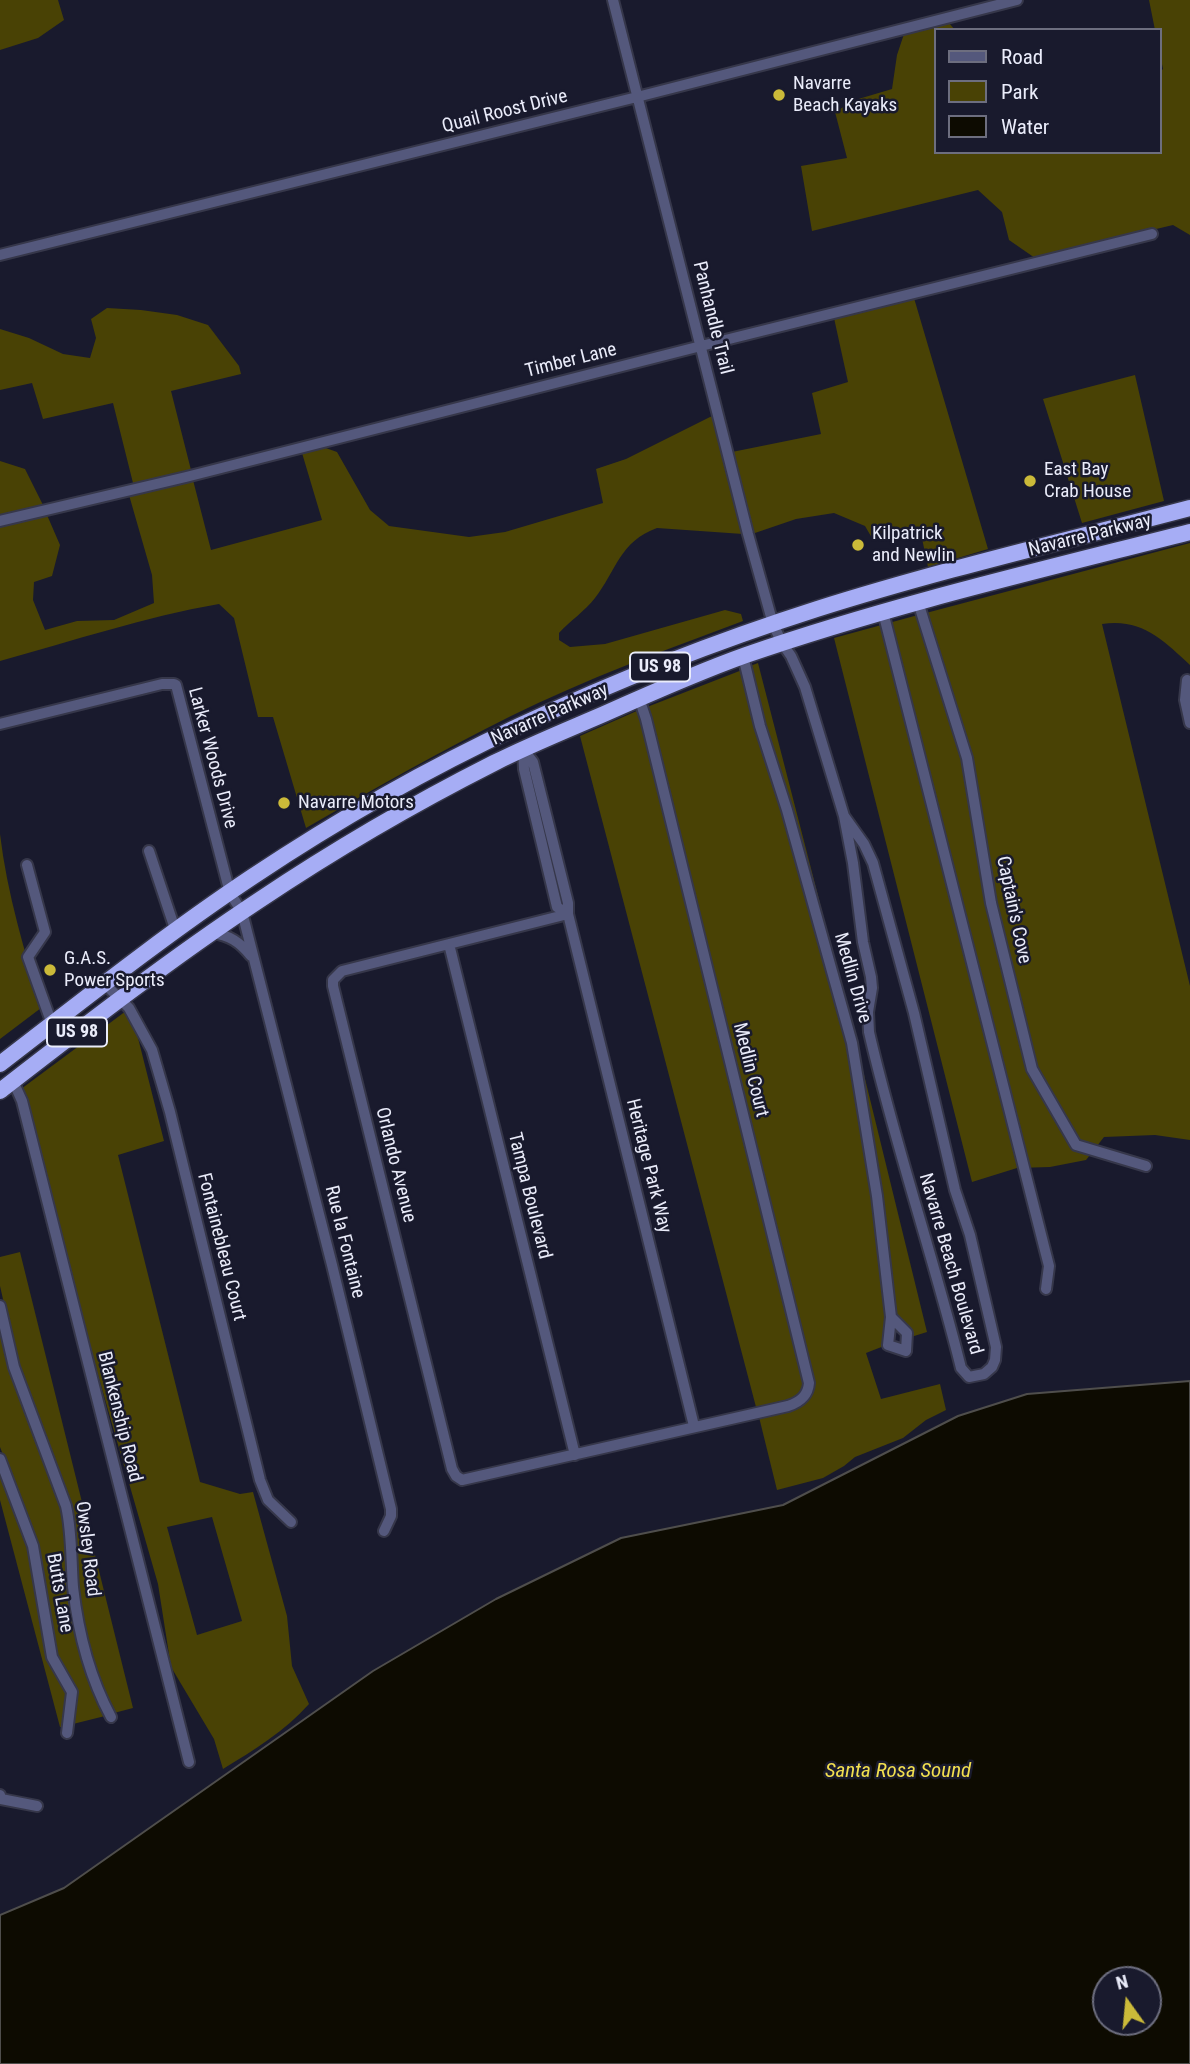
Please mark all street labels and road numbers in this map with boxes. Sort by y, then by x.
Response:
street label: Quail Roost Drive [440,85,570,139]
street label: Panhandle Trail [687,259,737,377]
street label: Timber Lane [523,339,619,383]
street label: Navarre Parkway [1026,510,1154,562]
road number: US 98 [630,652,690,682]
street label: Navarre Parkway [488,679,612,751]
street label: Larker Woods Drive [182,685,242,831]
street label: Captain's Cove [990,854,1036,966]
street label: Medlin Drive [828,930,876,1026]
road number: US 98 [47,1017,107,1046]
street label: Medlin Court [727,1021,773,1119]
street label: Heritage Park Way [620,1097,676,1235]
street label: Orlando Avenue [370,1105,420,1225]
street label: Tampa Boulevard [502,1130,556,1262]
street label: Fontainebleau Court [192,1171,250,1323]
street label: Navarre Beach Boulevard [913,1171,987,1357]
street label: Rue la Fontaine [319,1183,369,1301]
street label: Blankenship Road [92,1349,146,1485]
street label: Owsley Road [70,1500,104,1598]
street label: Butts Lane [41,1552,77,1634]

